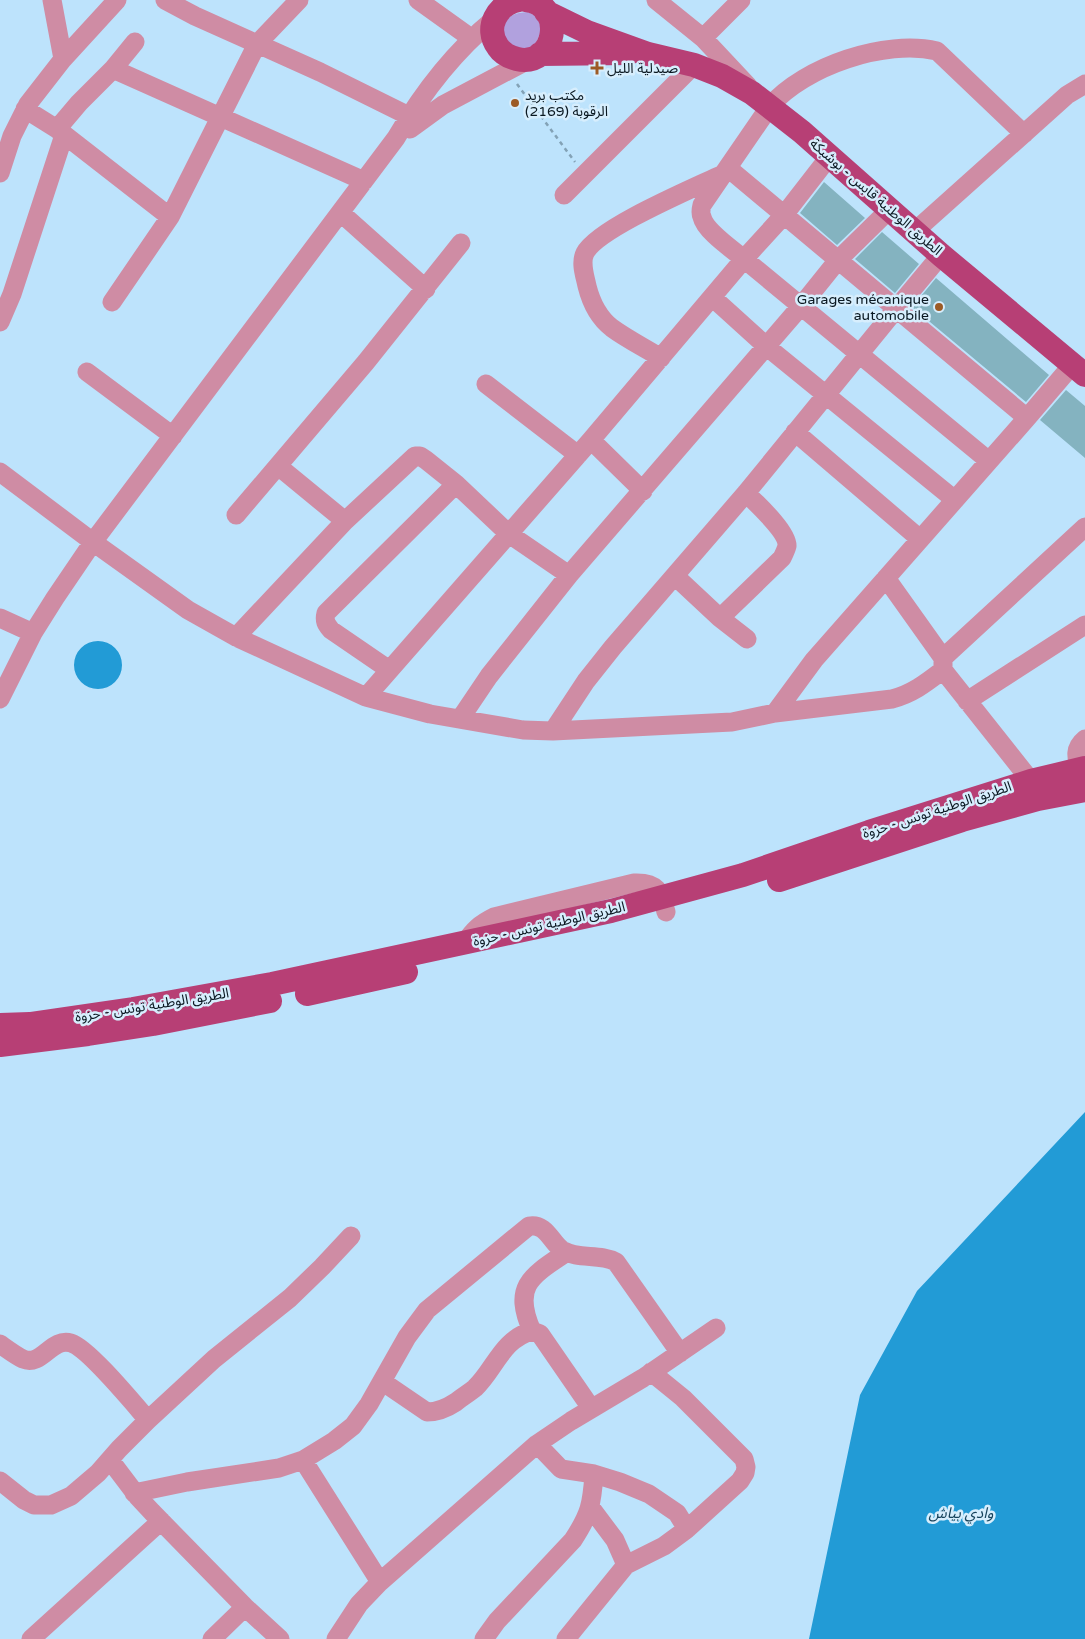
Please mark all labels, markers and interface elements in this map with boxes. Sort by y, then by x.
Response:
place label: صيدلية الليل [607,60,679,77]
marker: صيدلية الليل [591,62,603,74]
place label: مكتب بريد الرقوبة (2169) [525,87,608,120]
marker: مكتب بريد الرقوبة (2169) [509,97,521,109]
street label: الطريق الوطنية قابس - بوشبكة [806,135,946,260]
place label: Garages mécanique automobile [797,291,929,324]
marker: Garages mécanique automobile [933,301,945,313]
street label: الطريق الوطنية تونس - حزوة [860,778,1014,843]
street label: الطريق الوطنية تونس - حزوة [471,898,627,951]
street label: الطريق الوطنية تونس - حزوة [74,984,230,1027]
water label: وادي بياش [929,1504,994,1524]

